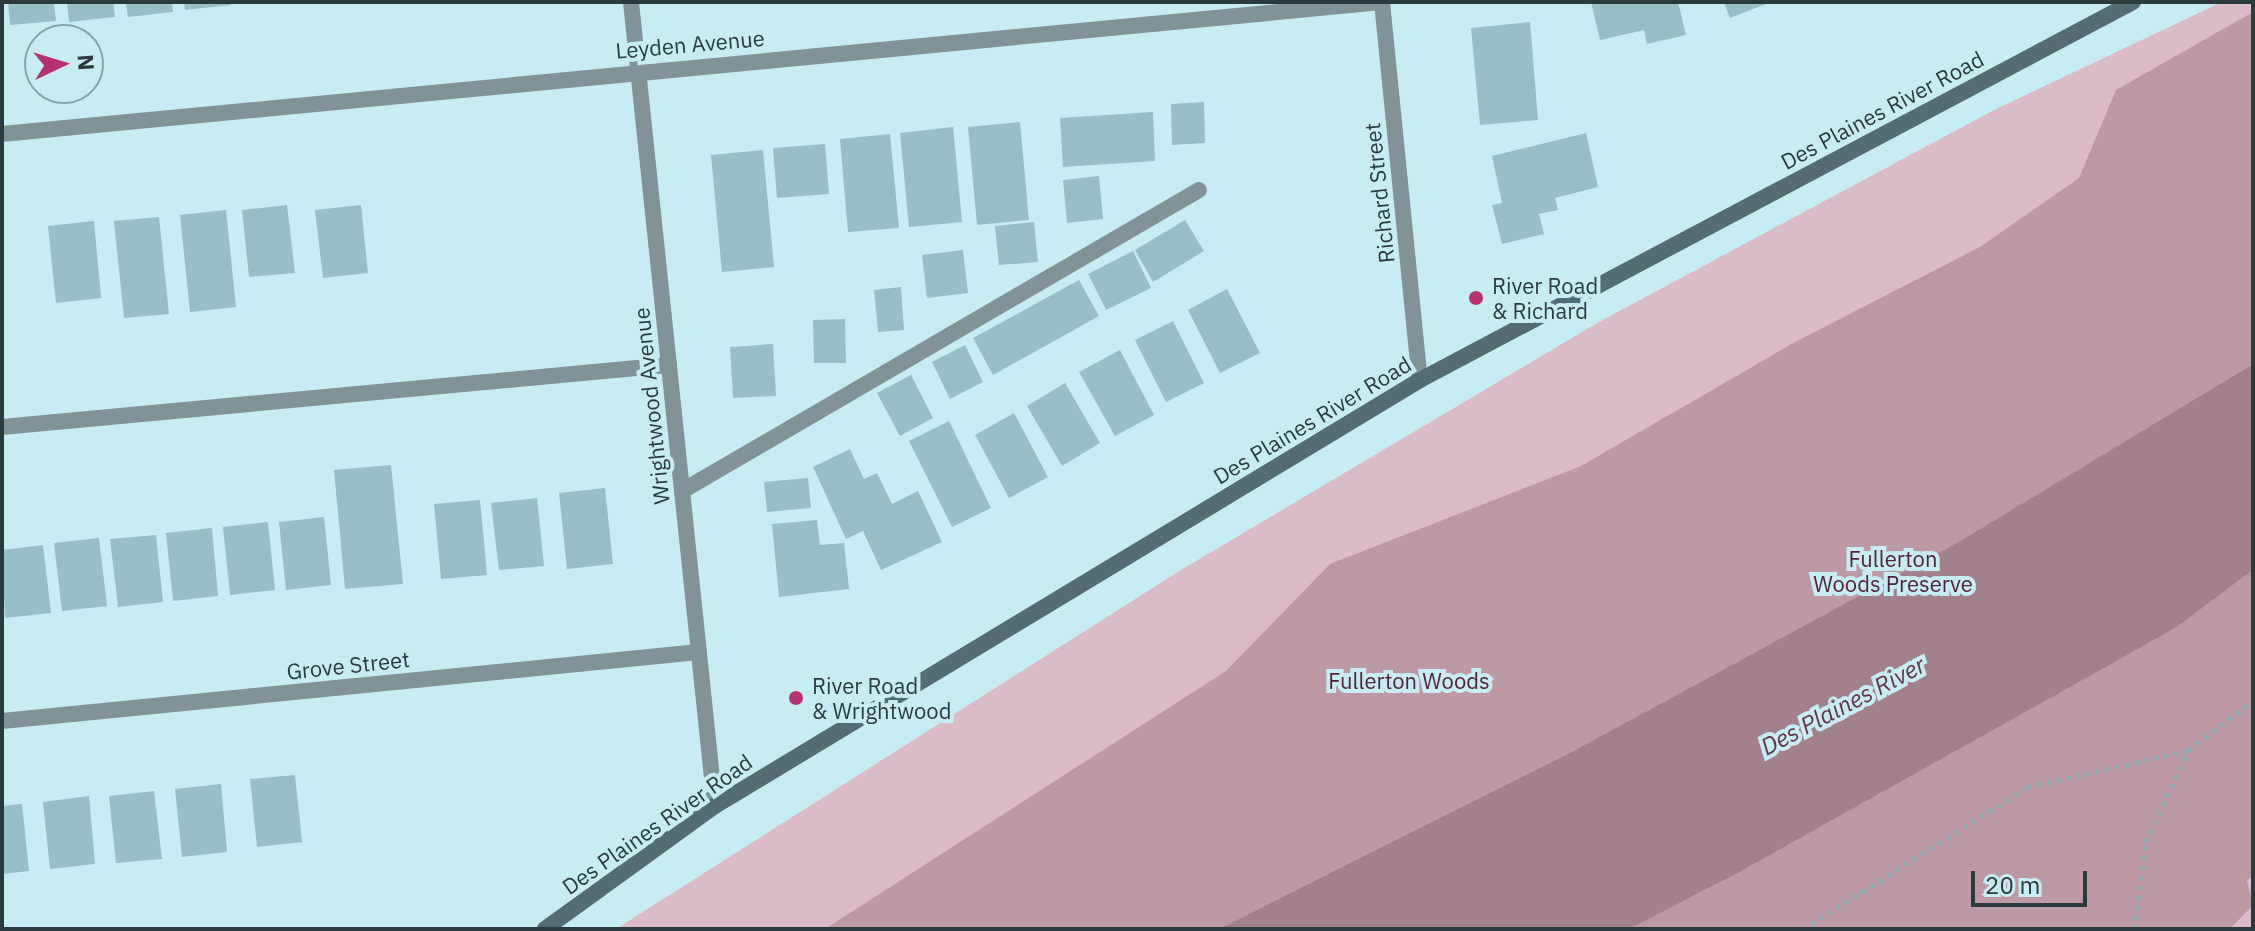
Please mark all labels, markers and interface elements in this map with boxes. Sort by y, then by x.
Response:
north arrow [24,24,104,104]
street label: Leyden Avenue [614,24,766,64]
street label: Des Plaines River Road [1776,45,1988,175]
text: N [71,53,101,71]
street label: Richard Street [1358,121,1400,265]
place label: River Road & Richard [1492,272,1598,324]
marker: River Road & Richard [1467,289,1485,307]
street label: Wrightwood Avenue [628,306,674,506]
street label: Des Plaines River Road [1208,351,1416,489]
park label: Fullerton Woods Preserve [1813,545,1973,596]
street label: Grove Street [285,645,411,685]
water label: Des Plaines River [1756,651,1930,761]
park label: Fullerton Woods [1328,668,1490,694]
place label: River Road & Wrightwood [812,672,951,724]
marker: River Road & Wrightwood [787,689,805,707]
street label: Des Plaines River Road [557,748,757,900]
scale bar [1975,855,2091,905]
text: 20 m [1985,869,2040,901]

